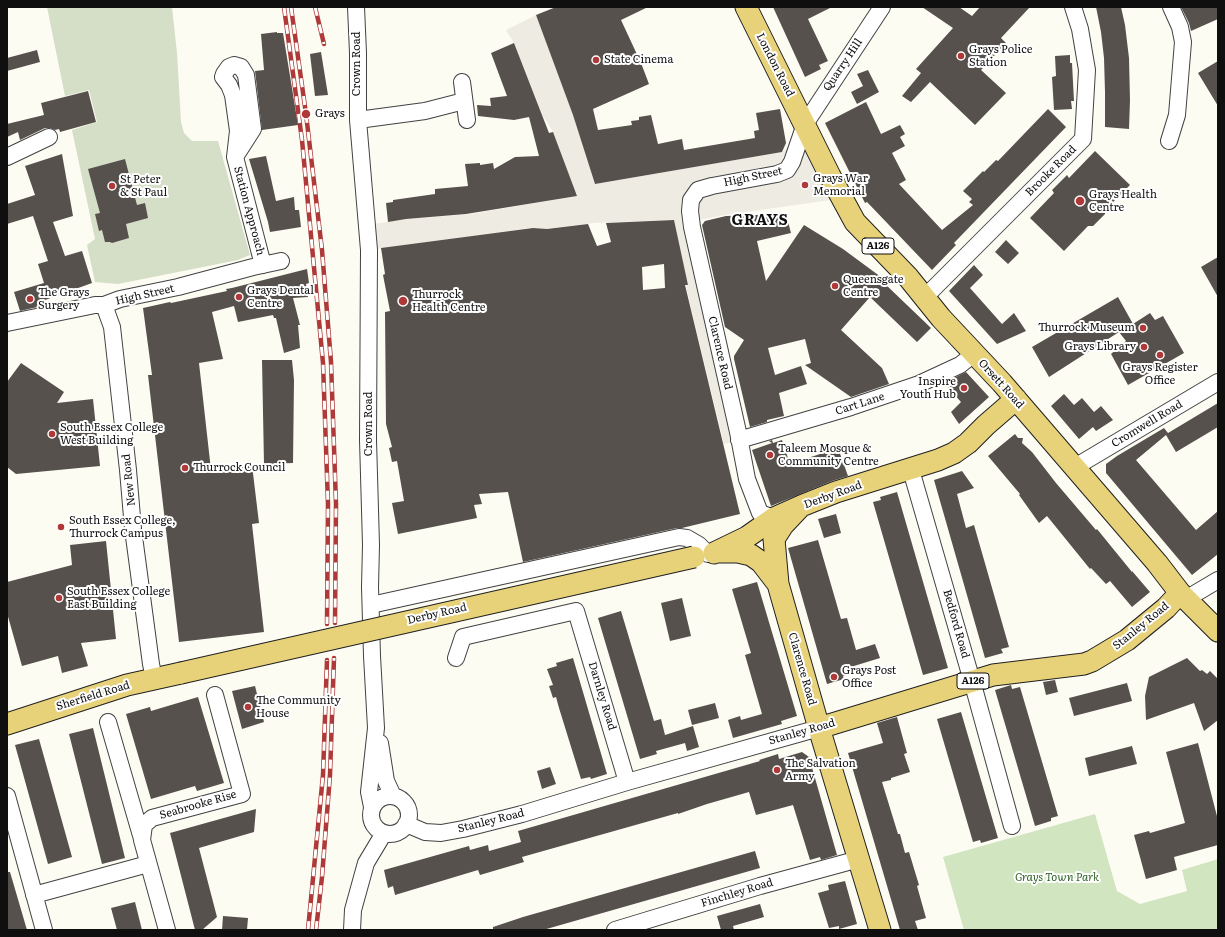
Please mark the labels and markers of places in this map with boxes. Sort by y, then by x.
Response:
place label: Grays Police Station [969,43,1032,69]
marker: Grays Police Station [956,51,966,61]
place label: State Cinema [604,53,673,67]
marker: State Cinema [591,55,601,65]
place label: Grays [315,107,345,121]
marker: Grays [300,108,312,120]
place label: Grays War Memorial [813,172,868,198]
place label: St Peter & St Paul [120,173,167,199]
marker: Grays War Memorial [800,180,810,190]
marker: St Peter & St Paul [107,181,117,191]
place label: Grays Health Centre [1089,188,1157,214]
marker: Grays Health Centre [1074,195,1086,207]
place label: Queensgate Centre [843,273,904,299]
marker: Queensgate Centre [830,281,840,291]
place label: Grays Dental Centre [247,284,314,310]
place label: The Grays Surgery [38,286,89,312]
place label: Thurrock Health Centre [412,288,486,314]
marker: Grays Dental Centre [234,292,244,302]
marker: The Grays Surgery [25,294,35,304]
marker: Thurrock Health Centre [397,295,409,307]
place label: Thurrock Museum [1038,321,1135,335]
marker: Thurrock Museum [1138,323,1148,333]
place label: Grays Library [1064,340,1136,354]
marker: Grays Library [1139,342,1149,352]
marker: Grays Register Office [1155,350,1165,360]
place label: Grays Register Office [1122,361,1198,387]
place label: Inspire Youth Hub [900,375,956,401]
marker: Inspire Youth Hub [959,383,969,393]
place label: South Essex College West Building [60,421,163,447]
marker: South Essex College West Building [47,429,57,439]
place label: Taleem Mosque & Community Centre [778,442,879,468]
marker: Taleem Mosque & Community Centre [765,450,775,460]
place label: Thurrock Council [193,461,285,475]
marker: Thurrock Council [180,463,190,473]
place label: South Essex College, Thurrock Campus [69,514,176,540]
marker: South Essex College, Thurrock Campus [56,522,66,532]
place label: South Essex College East Building [67,585,170,611]
marker: South Essex College East Building [54,593,64,603]
place label: Grays Post Office [842,664,896,690]
marker: Grays Post Office [829,672,839,682]
place label: The Community House [256,694,341,720]
marker: The Community House [243,702,253,712]
place label: The Salvation Army [785,757,856,783]
marker: The Salvation Army [772,765,782,775]

